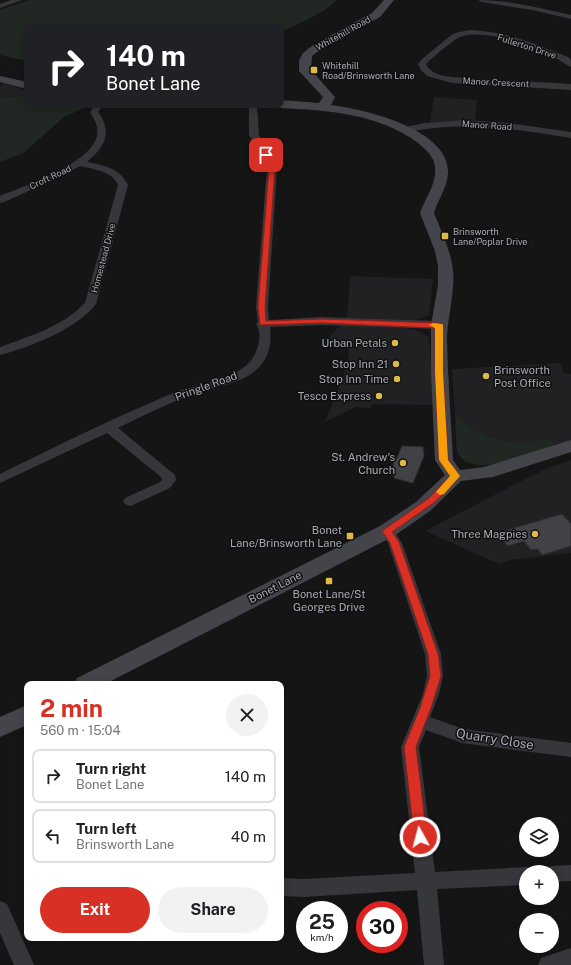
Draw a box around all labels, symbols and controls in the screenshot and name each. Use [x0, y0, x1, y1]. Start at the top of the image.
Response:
street label: Whitehill Road [314, 13, 372, 53]
street label: Fullerton Drive [496, 31, 558, 61]
text: 140 m [106, 39, 186, 72]
icon: right [40, 40, 92, 92]
place label: Whitehill Road/Brinsworth Lane [322, 60, 415, 81]
marker: Whitehill Road/Brinsworth Lane [309, 65, 319, 75]
text: Bonet Lane [106, 73, 201, 94]
street label: Manor Crescent [462, 75, 530, 89]
street label: Manor Road [462, 118, 512, 132]
pin [249, 138, 283, 172]
icon: arrive [255, 144, 277, 166]
street label: Croft Road [27, 163, 73, 191]
street label: Homestead Drive [88, 222, 118, 294]
place label: Brinsworth Lane/Poplar Drive [453, 226, 527, 247]
marker: Brinsworth Lane/Poplar Drive [440, 231, 450, 241]
place label: Urban Petals [321, 337, 387, 349]
marker: Urban Petals [390, 338, 400, 348]
place label: Stop Inn 21 [332, 358, 388, 370]
marker: Stop Inn 21 [391, 359, 401, 369]
place label: Brinsworth Post Office [494, 364, 551, 389]
street label: Pringle Road [173, 369, 239, 403]
marker: Brinsworth Post Office [481, 371, 491, 381]
place label: Stop Inn Time [319, 373, 389, 385]
marker: Stop Inn Time [392, 374, 402, 384]
place label: Tesco Express [298, 390, 371, 402]
marker: Tesco Express [374, 391, 384, 401]
place label: St. Andrew's Church [331, 451, 395, 476]
marker: St. Andrew's Church [398, 458, 408, 468]
place label: Bonet Lane/Brinsworth Lane [230, 524, 342, 549]
place label: Three Magpies [451, 528, 527, 540]
marker: Three Magpies [530, 529, 540, 539]
marker: Bonet Lane/Brinsworth Lane [345, 531, 355, 541]
street label: Bonet Lane [247, 569, 303, 605]
marker: Bonet Lane/St Georges Drive [324, 576, 334, 586]
place label: Bonet Lane/St Georges Drive [292, 588, 366, 613]
text: 2 min [40, 694, 103, 722]
button: close [226, 694, 268, 736]
text: 560 m · 15:04 [40, 723, 121, 738]
street label: Quarry Close [455, 725, 535, 753]
text: Turn right [76, 760, 146, 777]
icon: right [42, 765, 64, 787]
text: 140 m [225, 768, 266, 785]
text: Bonet Lane [76, 777, 144, 792]
position arrow [399, 816, 441, 858]
map controls [519, 817, 559, 953]
button: layers [519, 817, 559, 857]
text: Turn left [76, 820, 137, 837]
icon: left [42, 825, 64, 847]
text: 40 m [231, 828, 266, 845]
text: Brinsworth Lane [76, 837, 174, 852]
button: + [519, 865, 559, 905]
button: Exit [40, 887, 150, 933]
button: Share [158, 887, 268, 933]
speed limit sign: 30 [356, 901, 408, 953]
text: 25 [309, 910, 335, 934]
button: − [519, 913, 559, 953]
text: km/h [310, 931, 334, 943]

